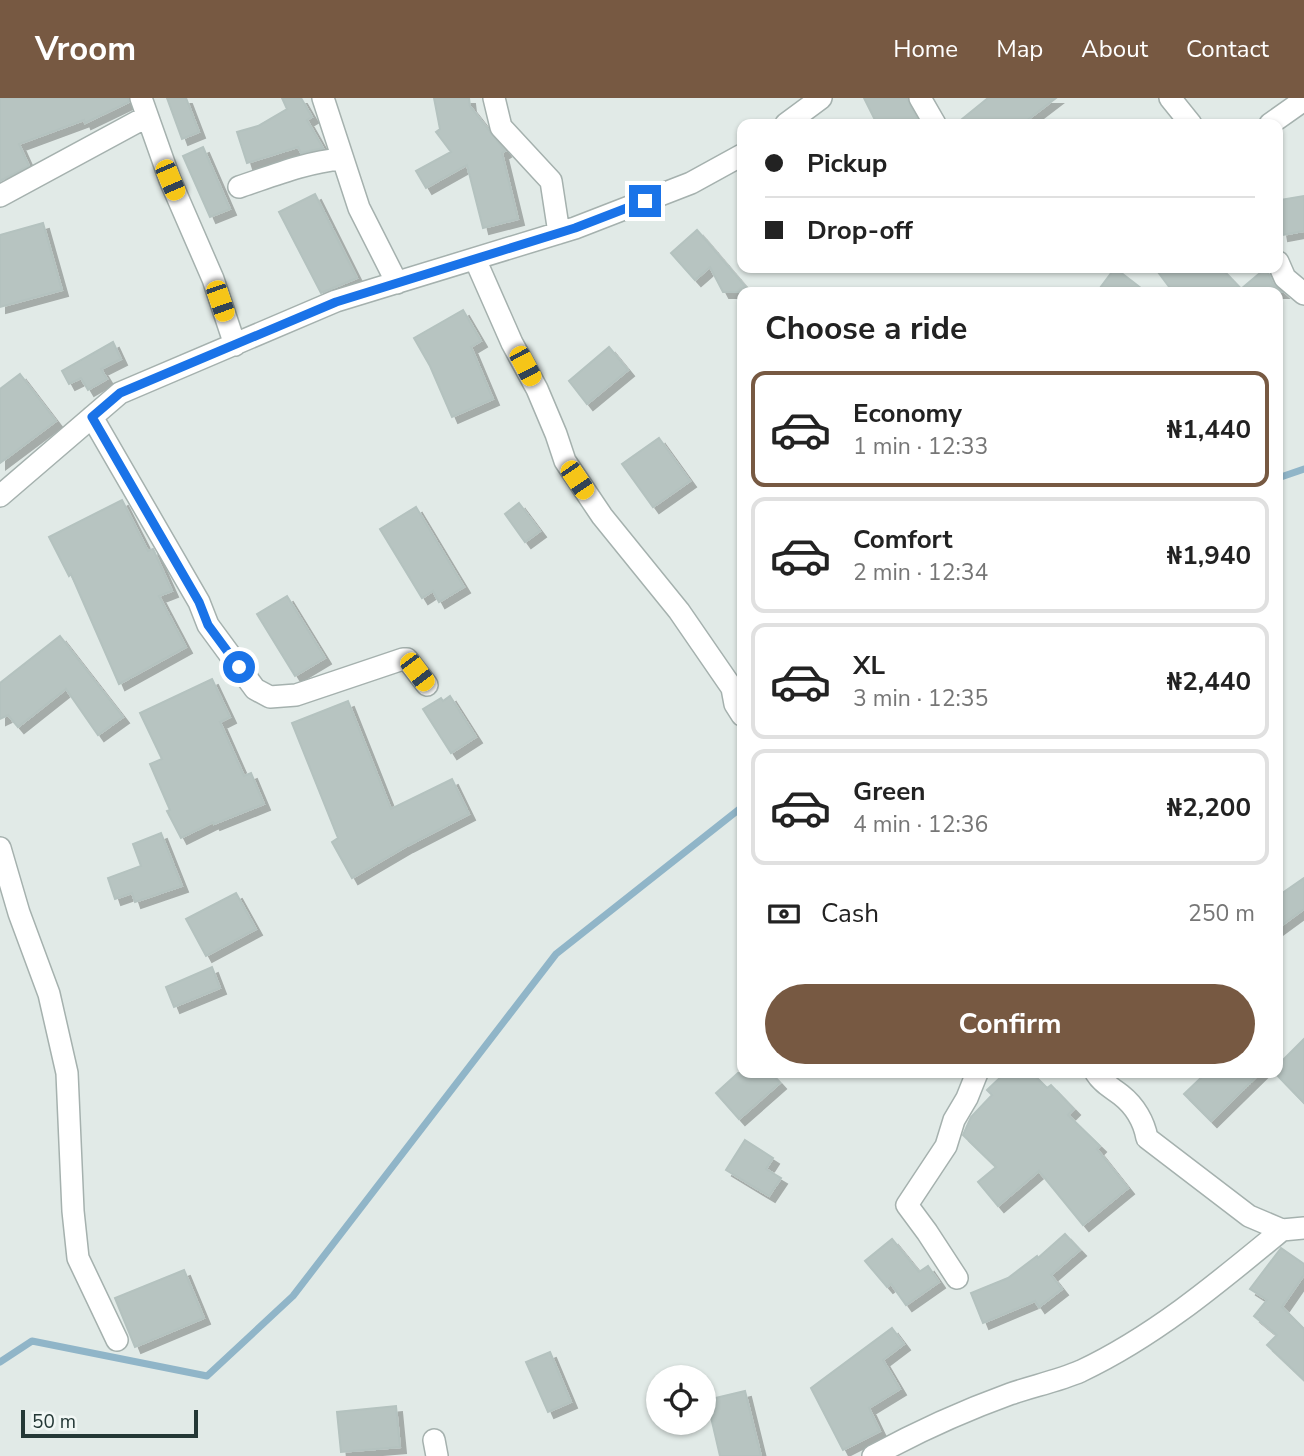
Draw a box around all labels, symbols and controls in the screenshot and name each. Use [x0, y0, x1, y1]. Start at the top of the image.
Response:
text: Vroom [35, 27, 136, 72]
text: Home [893, 33, 958, 65]
text: Map [996, 33, 1043, 65]
text: About [1081, 33, 1148, 65]
text: Contact [1186, 33, 1269, 65]
text: Pickup [807, 146, 887, 181]
car [153, 157, 188, 203]
route end [629, 185, 661, 217]
text: Drop-off [807, 213, 913, 248]
car [204, 278, 237, 324]
text: Choose a ride [765, 307, 967, 350]
car [506, 343, 545, 389]
text: Economy [853, 396, 962, 431]
icon: car [769, 398, 832, 461]
text: ₦1,440 [1167, 412, 1251, 447]
text: 1 min · 12:33 [853, 431, 988, 462]
car [557, 457, 598, 503]
text: Comfort [853, 522, 953, 557]
icon: car [769, 524, 832, 587]
text: ₦1,940 [1167, 538, 1251, 573]
text: 2 min · 12:34 [853, 557, 988, 588]
text: XL [853, 648, 885, 683]
car [396, 649, 439, 695]
icon: car [769, 650, 832, 713]
route start [223, 651, 255, 683]
text: ₦2,440 [1167, 664, 1251, 699]
text: 3 min · 12:35 [853, 683, 988, 714]
text: Green [853, 774, 926, 809]
icon: car [769, 776, 832, 839]
text: ₦2,200 [1167, 790, 1251, 825]
text: 4 min · 12:36 [853, 809, 988, 840]
icon: cash [765, 895, 803, 933]
text: Cash [821, 896, 879, 931]
text: 250 m [1188, 898, 1255, 929]
button: Confirm [765, 984, 1255, 1064]
map controls [646, 1365, 716, 1435]
button: locate [646, 1365, 716, 1435]
scale bar [21, 1407, 198, 1439]
text: 50 m [32, 1409, 76, 1435]

